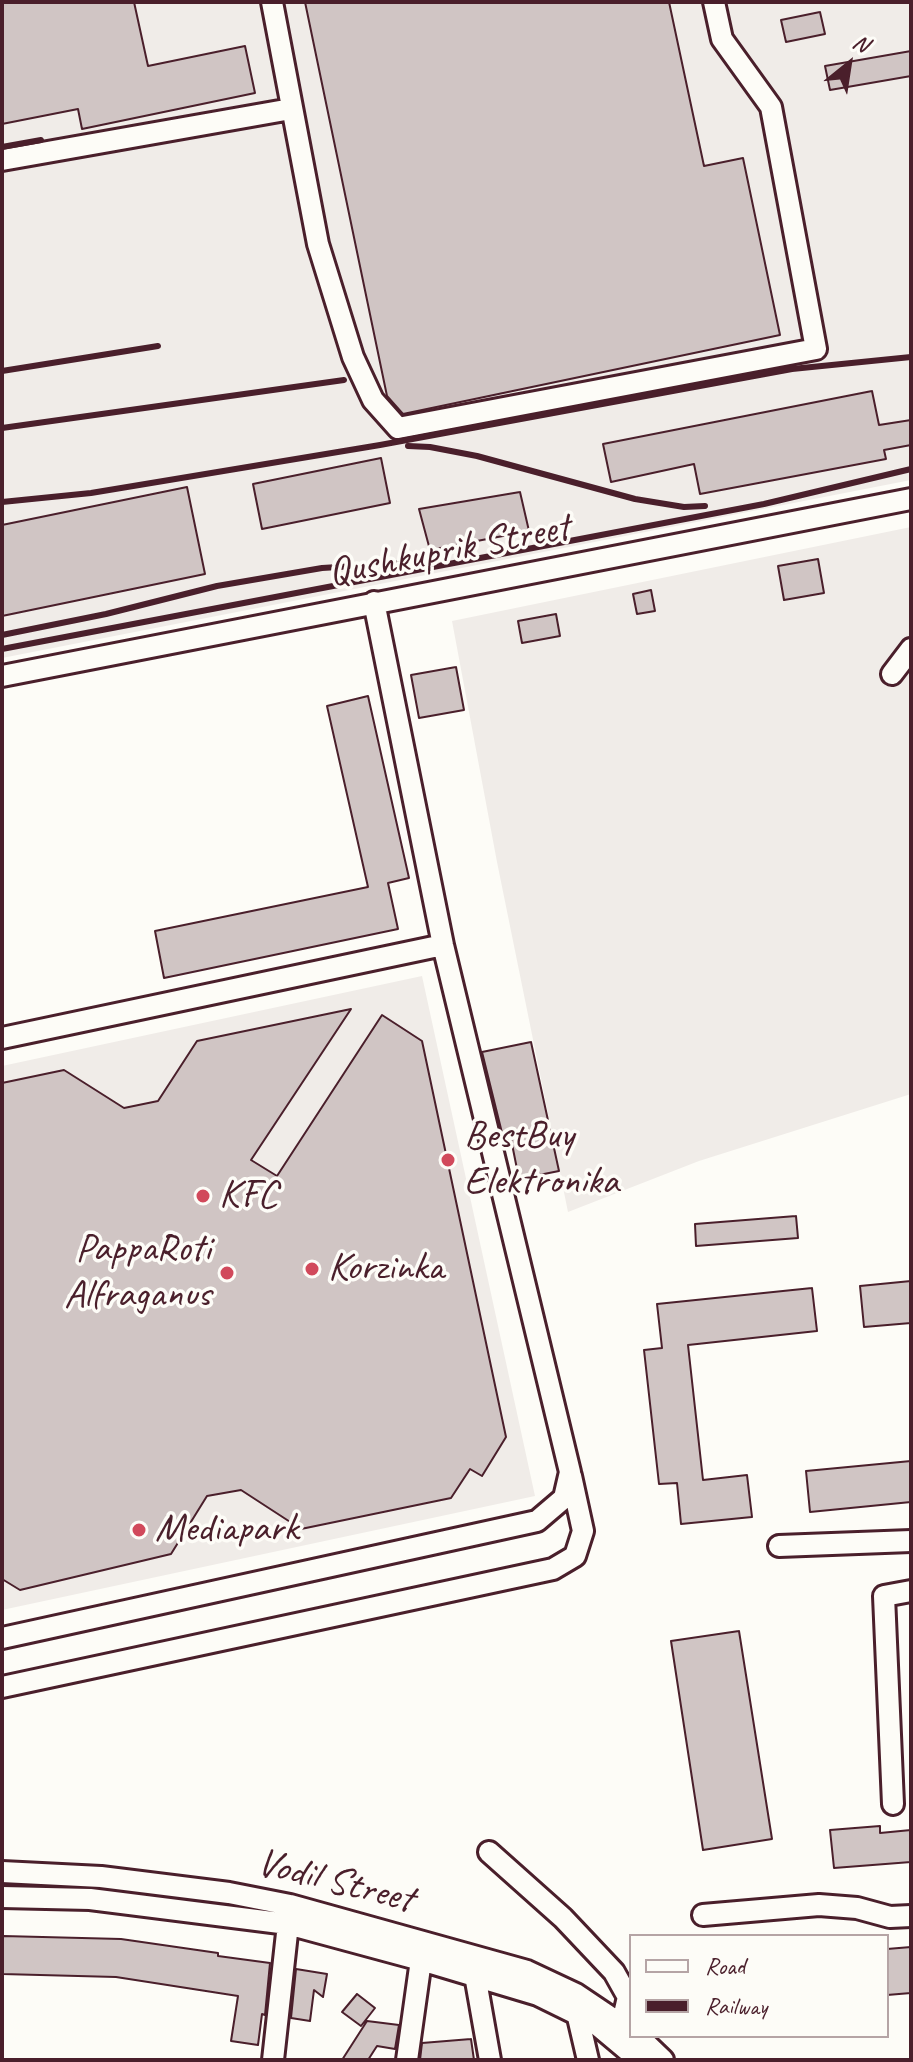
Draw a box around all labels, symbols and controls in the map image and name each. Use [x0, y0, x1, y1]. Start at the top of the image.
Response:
north arrow [809, 24, 889, 104]
text: N [848, 28, 874, 59]
street label: Qushkuprik Street [324, 504, 574, 598]
place label: BestBuy Elektronika [464, 1113, 619, 1207]
marker: BestBuy Elektronika [439, 1151, 457, 1169]
place label: KFC [219, 1172, 277, 1220]
marker: KFC [194, 1187, 212, 1205]
place label: PappaRoti Alfraganus [64, 1226, 211, 1320]
place label: Korzinka [328, 1245, 444, 1293]
marker: Korzinka [303, 1260, 321, 1278]
marker: PappaRoti Alfraganus [218, 1264, 236, 1282]
place label: Mediapark [155, 1506, 298, 1554]
marker: Mediapark [130, 1521, 148, 1539]
street label: Vodil Street [252, 1839, 418, 1925]
legend [629, 1934, 889, 2038]
text: Road [705, 1951, 745, 1981]
text: Railway [705, 1991, 767, 2021]

